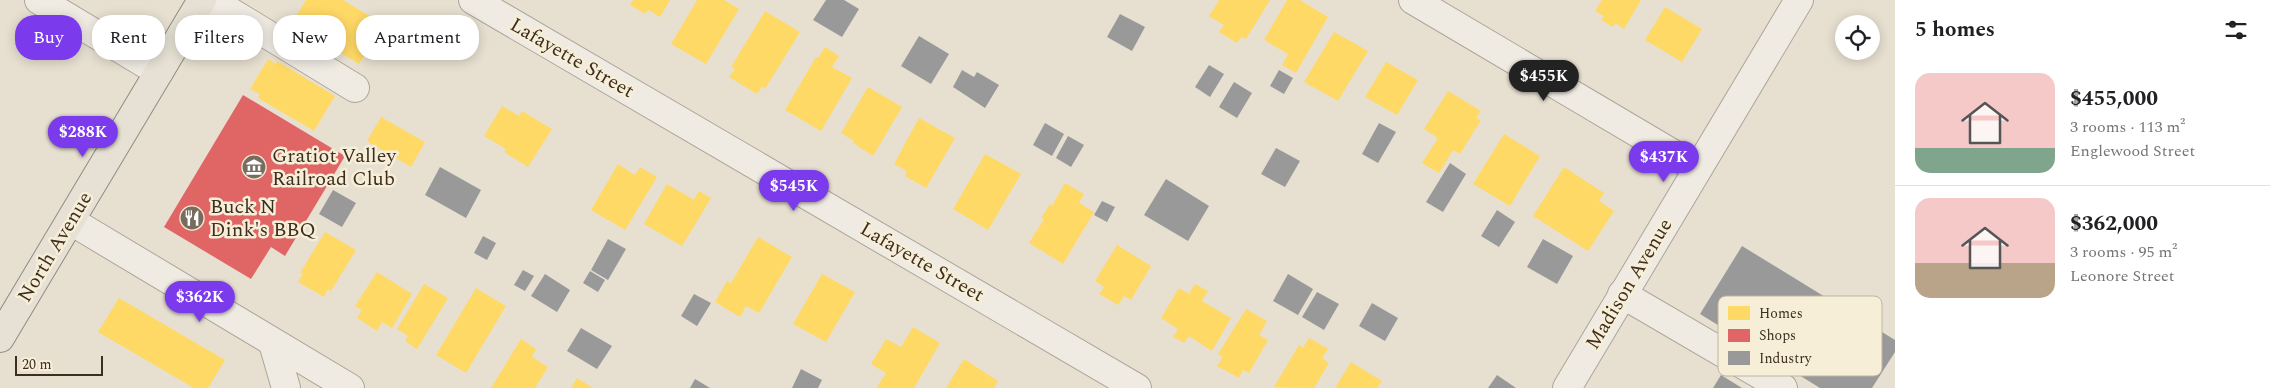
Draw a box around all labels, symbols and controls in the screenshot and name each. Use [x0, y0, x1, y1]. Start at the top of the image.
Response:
street label: Lafayette Street [504, 10, 640, 106]
text: 5 homes [1915, 14, 1995, 46]
chip: Buy [15, 15, 82, 60]
chip: Rent [92, 15, 165, 60]
chip: Filters [175, 15, 263, 60]
chip: New [273, 15, 346, 60]
chip: Apartment [356, 15, 479, 60]
map controls [1835, 15, 1880, 60]
button: locate [1835, 15, 1880, 60]
icon: filters [2222, 16, 2250, 44]
pin: $455K [1509, 59, 1579, 102]
text: $455K [1520, 64, 1568, 88]
text: $455,000 [2070, 83, 2158, 115]
icon: home [1955, 93, 2015, 153]
text: 3 rooms · 113 m² [2070, 115, 2185, 139]
pin: $288K [48, 116, 118, 158]
text: $288K [59, 120, 107, 144]
text: Englewood Street [2070, 139, 2195, 163]
pin: $437K [1629, 140, 1699, 183]
place label: Gratiot Valley Railroad Club [272, 141, 397, 194]
text: $437K [1640, 145, 1688, 169]
museum icon: Gratiot Valley Railroad Club [241, 154, 267, 180]
pin: $545K [759, 170, 829, 212]
text: $545K [770, 174, 818, 198]
street label: North Avenue [10, 186, 100, 308]
place label: Buck N Dink's BBQ [210, 192, 317, 245]
restaurant icon: Buck N Dink's BBQ [179, 205, 205, 231]
text: $362,000 [2070, 208, 2158, 240]
street label: Madison Avenue [1578, 213, 1680, 355]
street label: Lafayette Street [854, 214, 990, 310]
icon: home [1955, 218, 2015, 278]
text: 3 rooms · 95 m² [2070, 240, 2177, 264]
text: Leonore Street [2070, 264, 2175, 288]
pin: $362K [165, 280, 235, 323]
text: $362K [176, 285, 224, 309]
legend [1718, 296, 1882, 376]
text: Homes [1759, 303, 1803, 324]
text: Shops [1759, 325, 1796, 346]
text: Industry [1759, 348, 1813, 369]
scale bar [15, 353, 102, 376]
text: 20 m [22, 354, 52, 375]

